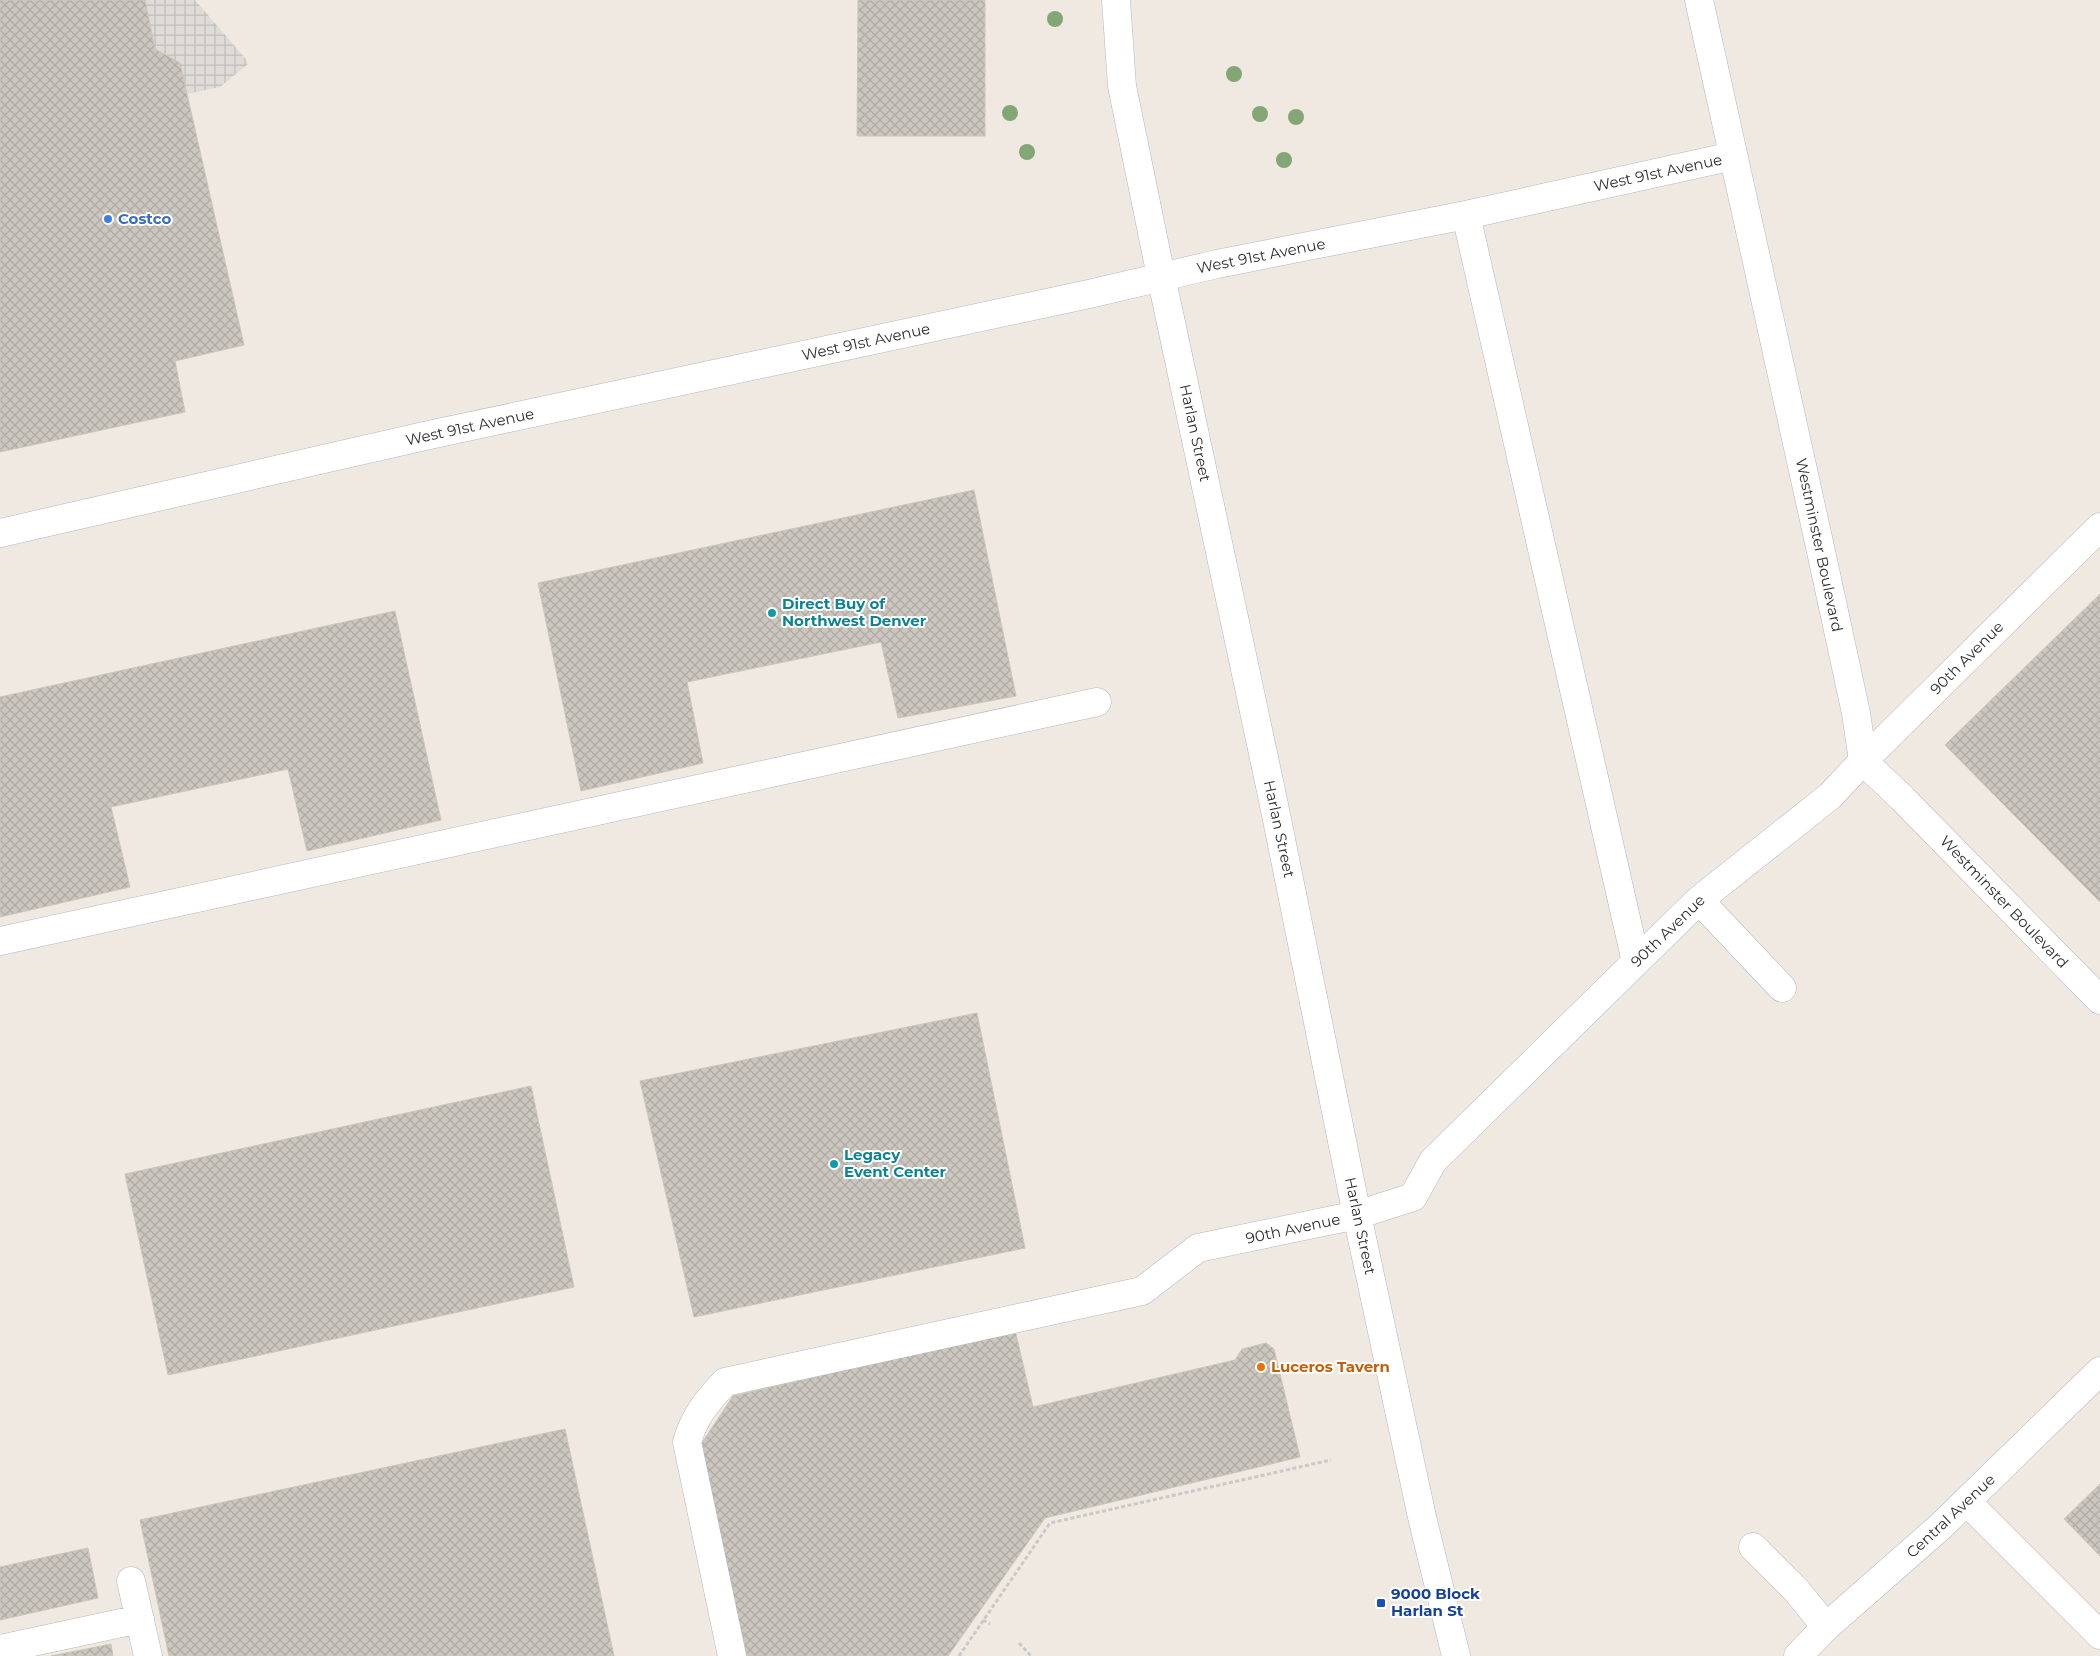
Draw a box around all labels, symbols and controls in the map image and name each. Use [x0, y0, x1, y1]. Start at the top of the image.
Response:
street label: West 91st Avenue [1592, 150, 1724, 195]
place label: Costco [118, 209, 171, 228]
marker: Costco [102, 213, 114, 225]
street label: West 91st Avenue [1195, 234, 1327, 277]
street label: West 91st Avenue [800, 319, 932, 364]
street label: Harlan Street [1176, 382, 1215, 483]
street label: West 91st Avenue [404, 404, 536, 449]
street label: Westminster Boulevard [1792, 456, 1847, 633]
place label: Direct Buy of Northwest Denver [782, 594, 927, 630]
marker: Direct Buy of Northwest Denver [766, 607, 778, 619]
street label: 90th Avenue [1926, 617, 2007, 698]
street label: Harlan Street [1260, 778, 1299, 879]
street label: Westminster Boulevard [1936, 831, 2073, 972]
street label: 90th Avenue [1627, 890, 1709, 971]
place label: Legacy Event Center [844, 1145, 946, 1181]
marker: Legacy Event Center [828, 1158, 840, 1170]
street label: Harlan Street [1341, 1175, 1380, 1276]
street label: 90th Avenue [1244, 1209, 1342, 1248]
place label: Luceros Tavern [1271, 1357, 1390, 1376]
marker: Luceros Tavern [1255, 1361, 1267, 1373]
street label: Central Avenue [1902, 1470, 1999, 1562]
place label: 9000 Block Harlan St [1391, 1584, 1480, 1620]
marker: 9000 Block Harlan St [1375, 1597, 1387, 1609]

